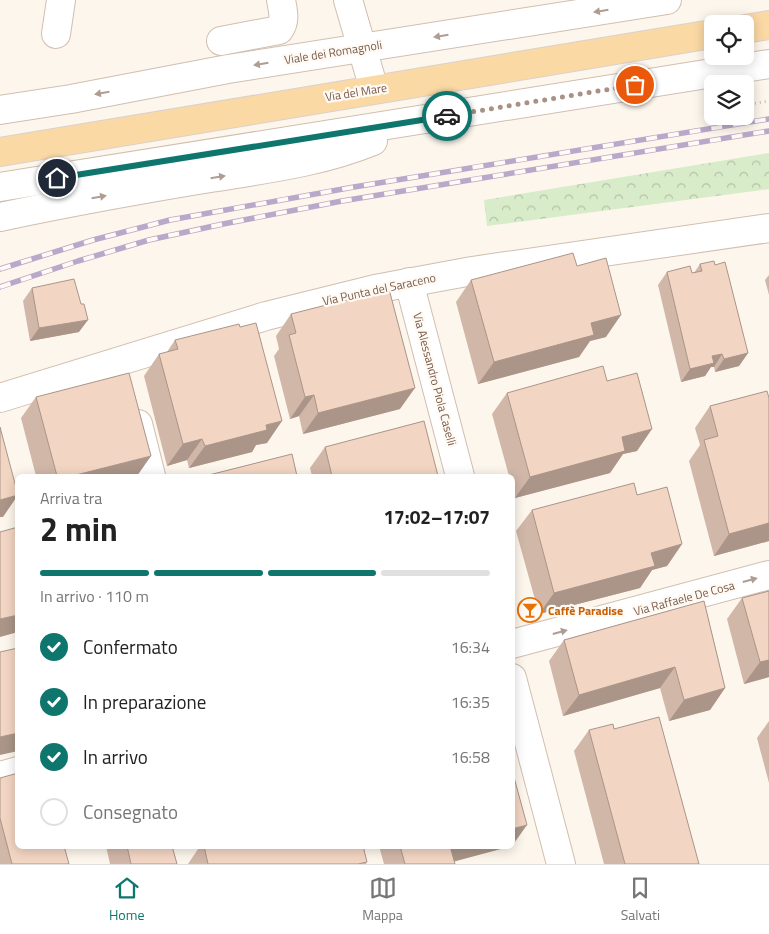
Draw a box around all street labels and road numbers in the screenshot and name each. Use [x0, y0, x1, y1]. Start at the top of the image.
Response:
street label: Viale dei Romagnoli [283, 35, 383, 69]
street label: Via del Mare [324, 78, 388, 106]
street label: Via Punta del Saraceno [321, 268, 437, 310]
street label: Via Alessandro Piola Caselli [408, 310, 462, 448]
street label: Via Raffaele De Cosa [631, 575, 737, 621]

